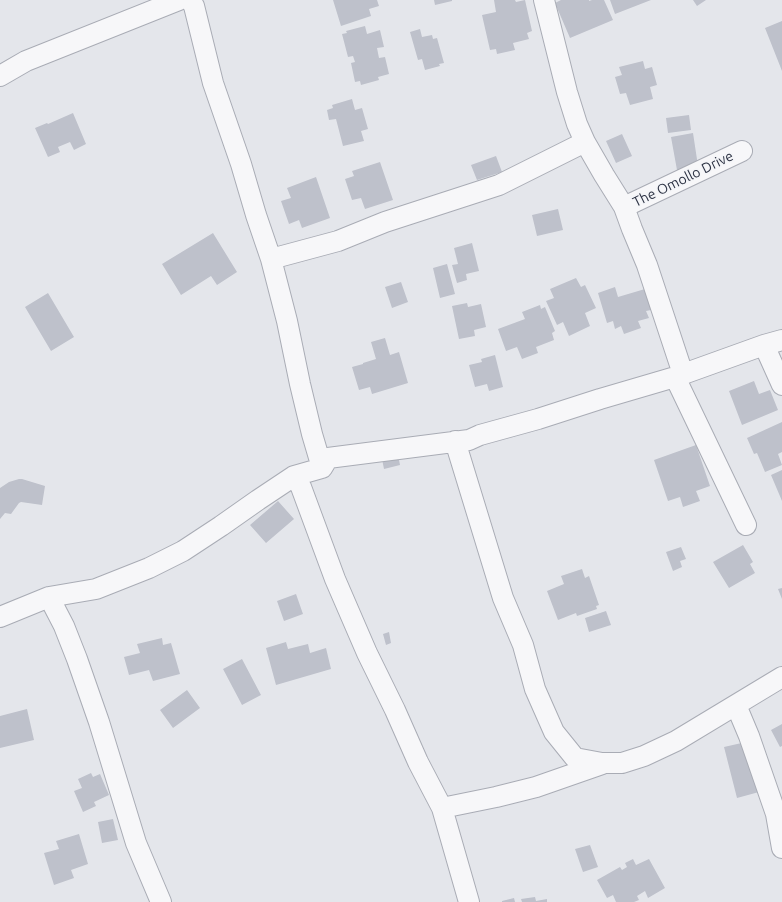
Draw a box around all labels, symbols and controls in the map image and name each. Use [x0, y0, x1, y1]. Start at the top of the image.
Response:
street label: The Omollo Drive [630, 147, 736, 211]

